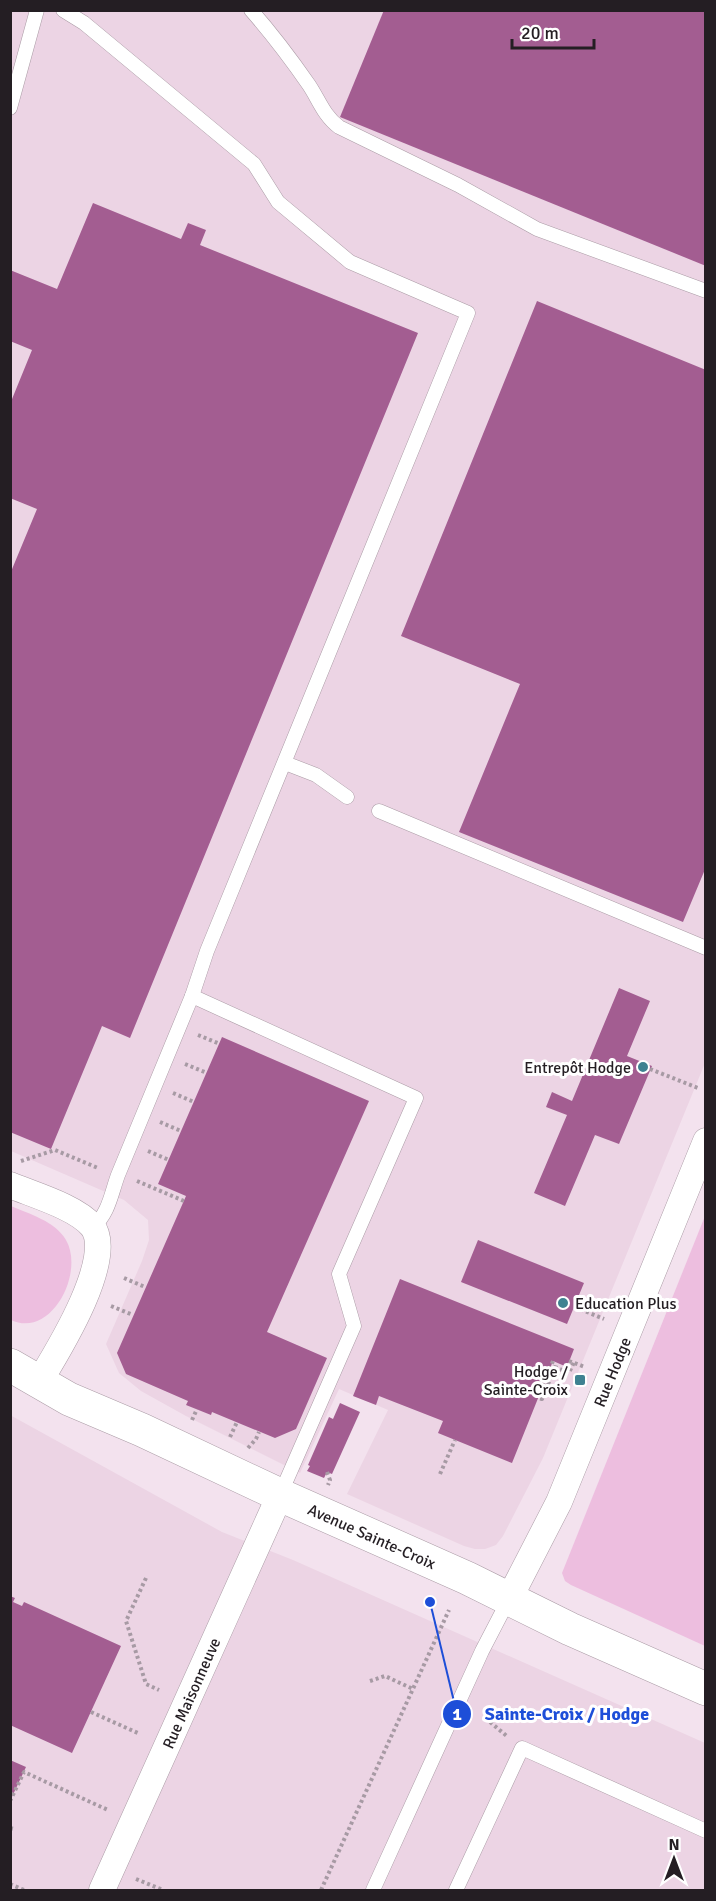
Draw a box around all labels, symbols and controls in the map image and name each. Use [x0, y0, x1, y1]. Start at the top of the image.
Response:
scale bar [512, 12, 594, 50]
text: 20 m [521, 22, 559, 44]
place label: Entrepôt Hodge [524, 1058, 631, 1078]
marker: Entrepôt Hodge [636, 1060, 650, 1074]
place label: Education Plus [575, 1294, 677, 1314]
marker: Education Plus [556, 1296, 570, 1310]
street label: Rue Hodge [590, 1335, 636, 1410]
place label: Hodge / Sainte-Croix [484, 1362, 569, 1400]
marker: Hodge / Sainte-Croix [573, 1373, 587, 1387]
street label: Avenue Sainte-Croix [305, 1500, 439, 1574]
street label: Rue Maisonneuve [158, 1635, 225, 1752]
callout: Sainte-Croix / Hodge [442, 1696, 661, 1732]
text: 1 [452, 1703, 462, 1725]
text: Sainte-Croix / Hodge [485, 1703, 649, 1725]
north arrow [644, 1829, 704, 1889]
text: N [668, 1835, 680, 1855]

